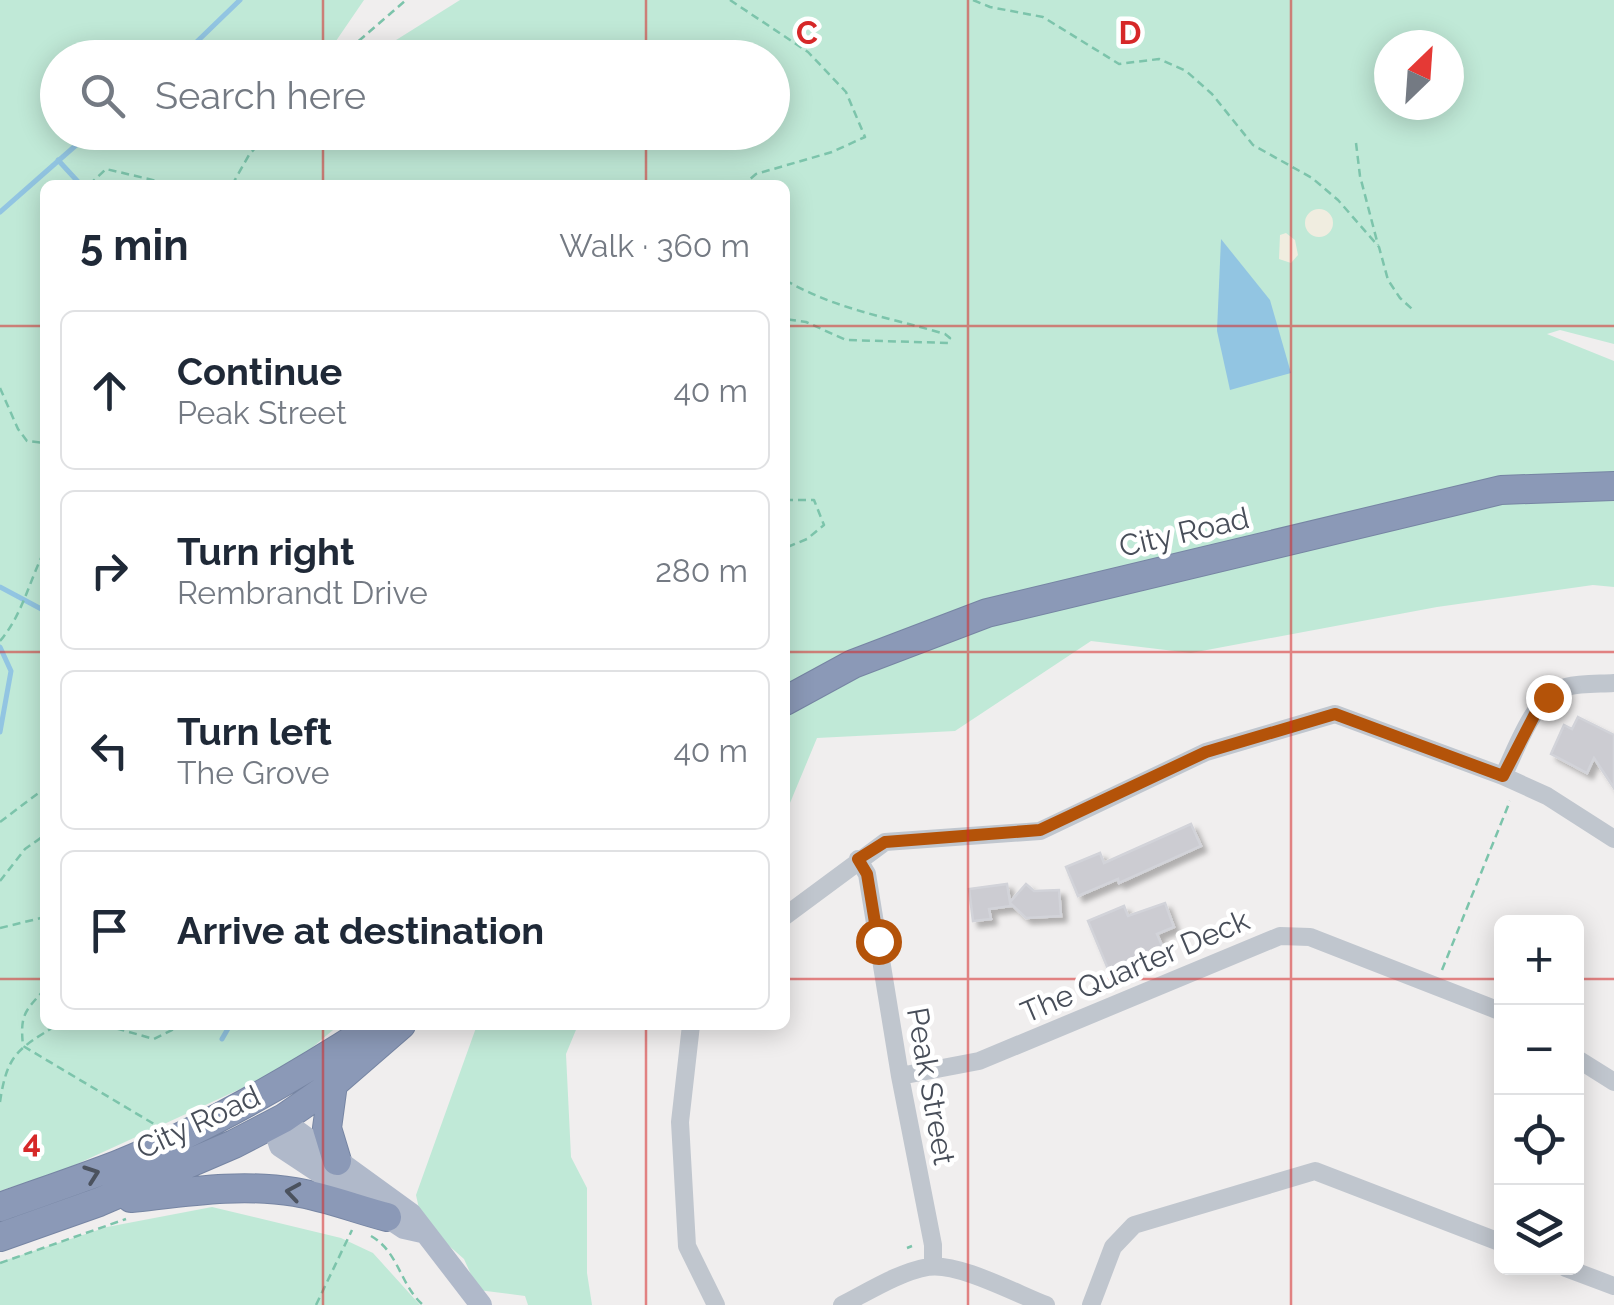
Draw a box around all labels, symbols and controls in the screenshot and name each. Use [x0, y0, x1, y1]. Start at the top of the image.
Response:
text: C [796, 14, 818, 51]
text: D [1119, 14, 1141, 51]
north arrow [1374, 30, 1464, 120]
search box [40, 40, 790, 150]
icon: search [75, 68, 130, 123]
text: Search here [155, 73, 366, 118]
text: 5 min [80, 221, 189, 270]
text: Walk · 360 m [559, 227, 750, 264]
text: Continue [177, 349, 342, 394]
icon: ahead [82, 363, 137, 418]
text: 40 m [673, 372, 748, 409]
text: Peak Street [177, 394, 347, 431]
street label: City Road [1116, 500, 1252, 564]
text: Turn right [177, 529, 354, 574]
icon: right [82, 543, 137, 598]
text: 280 m [655, 552, 748, 589]
text: Rembrandt Drive [177, 574, 428, 611]
route end [1526, 675, 1572, 721]
text: Turn left [177, 709, 332, 754]
icon: left [82, 723, 137, 778]
text: 40 m [673, 732, 748, 769]
text: The Grove [177, 754, 329, 791]
street label: The Quarter Deck [1016, 902, 1254, 1030]
icon: arrive [82, 903, 137, 958]
text: Arrive at destination [177, 908, 544, 953]
map controls [1494, 915, 1584, 1275]
button: + [1494, 915, 1584, 1005]
route start [856, 919, 902, 965]
street label: Peak Street [900, 1005, 962, 1167]
button: − [1494, 1005, 1584, 1095]
street label: City Road [131, 1078, 265, 1166]
button: locate [1494, 1095, 1584, 1185]
text: 4 [23, 1123, 41, 1160]
one-way arrow [82, 1165, 99, 1186]
one-way arrow [284, 1183, 301, 1204]
button: layers [1494, 1185, 1584, 1275]

